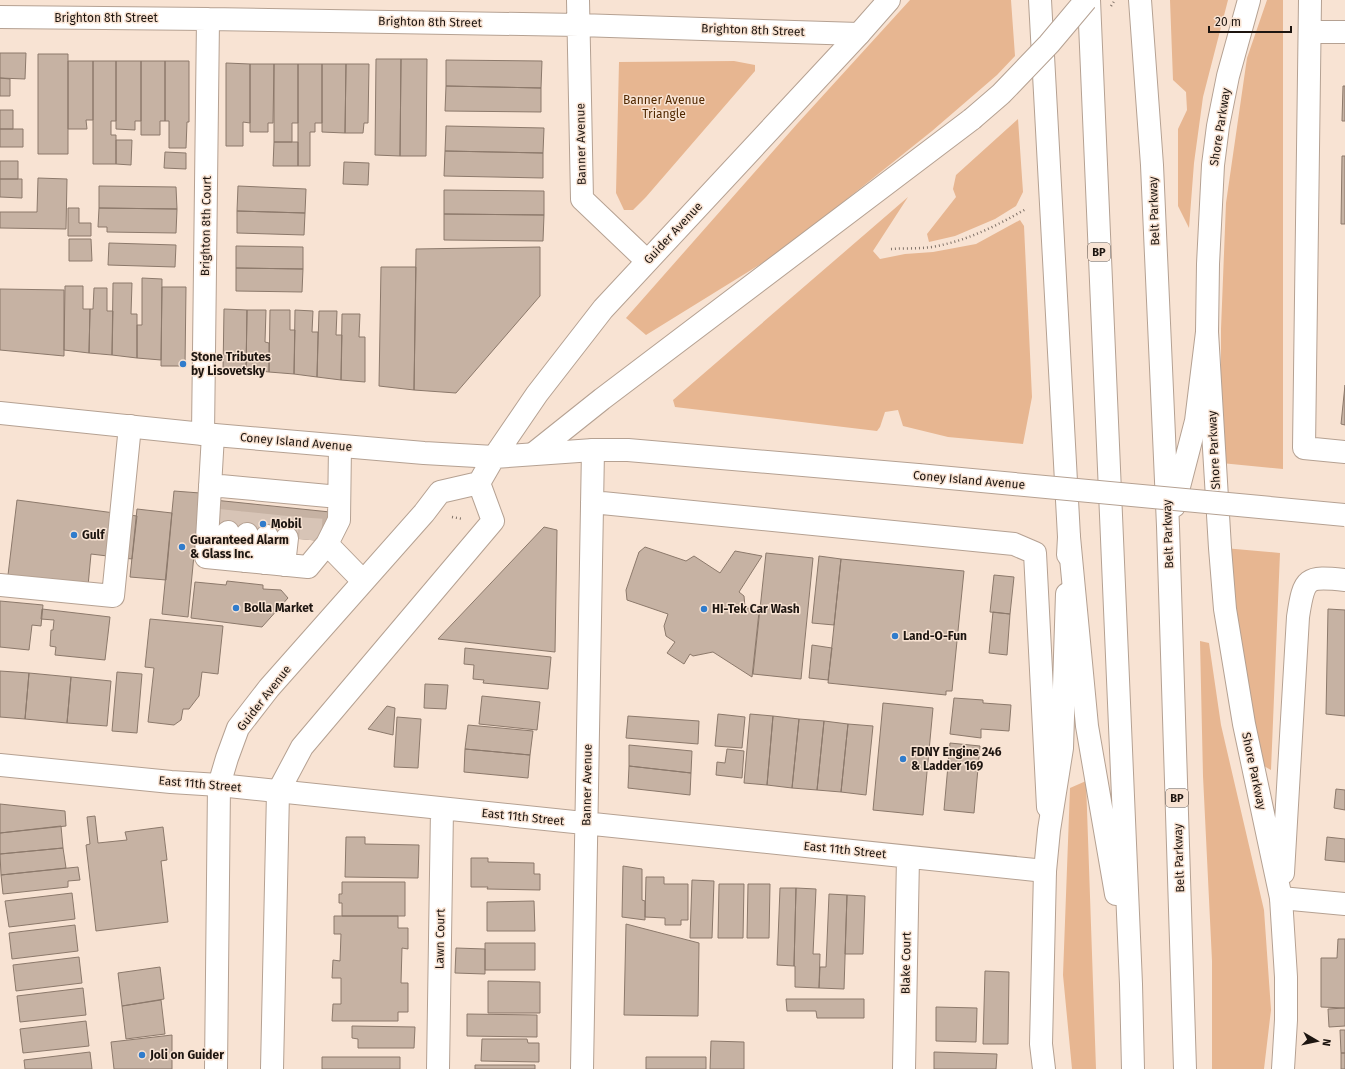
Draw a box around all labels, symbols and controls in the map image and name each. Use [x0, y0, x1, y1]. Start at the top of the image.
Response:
scale bar [1209, 8, 1291, 34]
street label: Brighton 8th Street [54, 11, 159, 25]
street label: Brighton 8th Street [378, 14, 483, 30]
text: 20 m [1215, 15, 1241, 29]
street label: Brighton 8th Street [701, 21, 806, 39]
street label: Shore Parkway [1207, 87, 1233, 167]
park label: Banner Avenue Triangle [623, 93, 705, 121]
street label: Banner Avenue [573, 103, 589, 185]
street label: Brighton 8th Court [198, 175, 214, 276]
street label: Belt Parkway [1146, 176, 1162, 246]
street label: Guider Avenue [641, 199, 705, 267]
road number: BP [1088, 243, 1110, 261]
place label: Stone Tributes by Lisovetsky [191, 350, 271, 378]
marker: Stone Tributes by Lisovetsky [178, 359, 188, 369]
street label: Shore Parkway [1205, 410, 1223, 490]
street label: Coney Island Avenue [239, 430, 353, 454]
street label: Coney Island Avenue [912, 468, 1026, 492]
street label: Belt Parkway [1160, 499, 1176, 569]
place label: Mobil [271, 517, 302, 531]
marker: Mobil [258, 519, 268, 529]
place label: Gulf [82, 528, 106, 542]
marker: Gulf [69, 530, 79, 540]
place label: Guaranteed Alarm & Glass Inc. [190, 533, 289, 561]
marker: Guaranteed Alarm & Glass Inc. [177, 542, 187, 552]
place label: Bolla Market [244, 601, 314, 615]
place label: HI-Tek Car Wash [712, 602, 800, 616]
marker: Bolla Market [231, 603, 241, 613]
marker: HI-Tek Car Wash [699, 604, 709, 614]
place label: Land-O-Fun [903, 629, 967, 643]
marker: Land-O-Fun [890, 631, 900, 641]
street label: Guider Avenue [234, 662, 294, 734]
street label: Shore Parkway [1239, 731, 1269, 811]
street label: Banner Avenue [579, 744, 595, 826]
place label: FDNY Engine 246 & Ladder 169 [911, 745, 1002, 773]
marker: FDNY Engine 246 & Ladder 169 [898, 754, 908, 764]
street label: East 11th Street [158, 773, 243, 795]
road number: BP [1166, 789, 1188, 807]
street label: East 11th Street [481, 806, 566, 828]
street label: Belt Parkway [1171, 823, 1187, 893]
street label: East 11th Street [803, 839, 888, 861]
street label: Lawn Court [432, 908, 448, 969]
street label: Blake Court [898, 931, 914, 994]
north arrow [1297, 1021, 1337, 1061]
text: N [1319, 1038, 1333, 1047]
place label: Joli on Guider [149, 1048, 224, 1062]
marker: Joli on Guider [137, 1050, 147, 1060]

